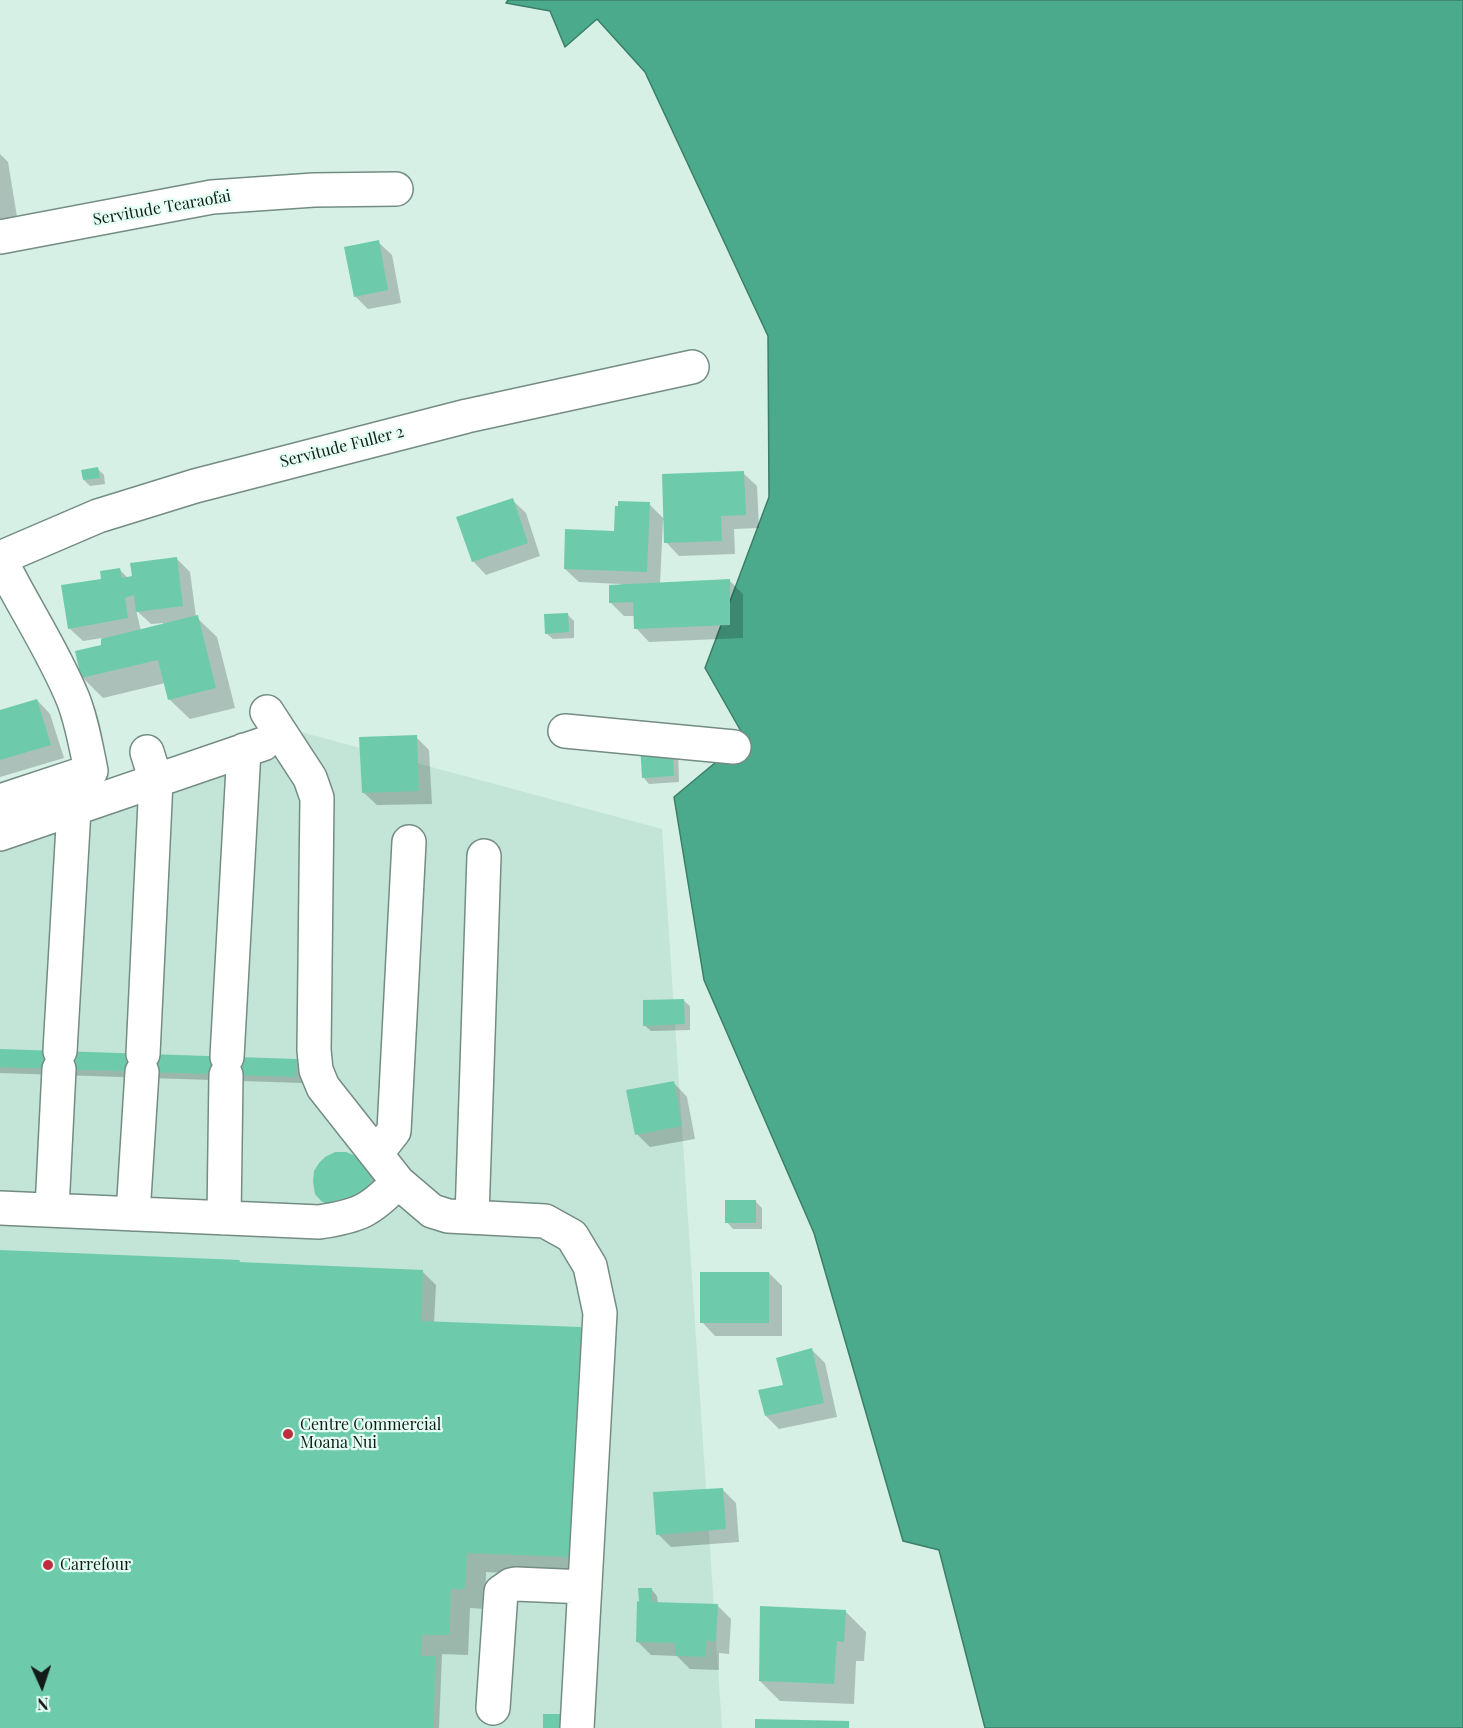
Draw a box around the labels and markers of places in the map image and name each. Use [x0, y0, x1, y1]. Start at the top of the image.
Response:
place label: Centre Commercial Moana Nui [300, 1415, 441, 1453]
marker: Centre Commercial Moana Nui [281, 1427, 295, 1441]
place label: Carrefour [60, 1555, 131, 1575]
marker: Carrefour [41, 1558, 55, 1572]

